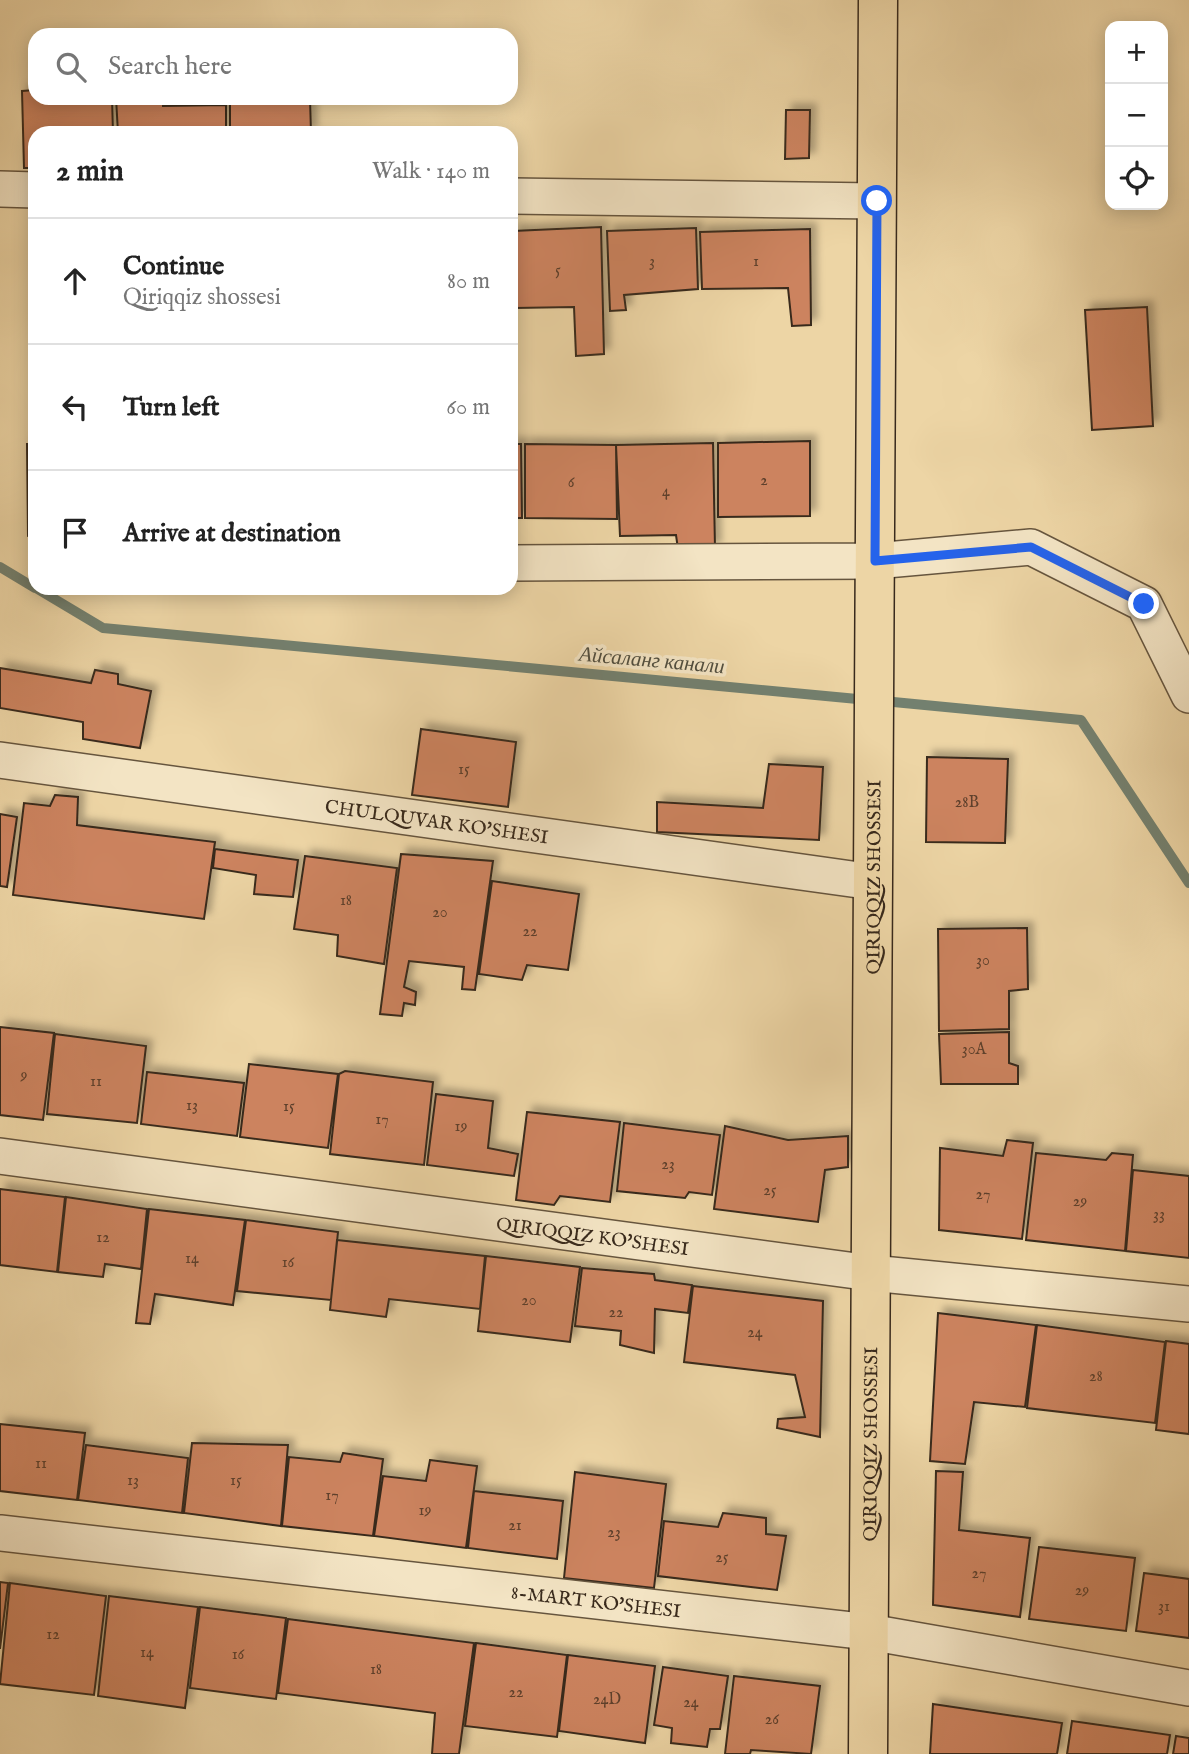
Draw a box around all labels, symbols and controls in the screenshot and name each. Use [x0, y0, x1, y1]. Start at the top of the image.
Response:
map controls [1105, 21, 1168, 210]
button: + [1105, 21, 1168, 84]
search box [28, 28, 518, 105]
icon: search [52, 48, 90, 86]
text: Search here [108, 50, 232, 83]
button: − [1105, 84, 1168, 147]
button: locate [1105, 147, 1168, 210]
text: 2 min [56, 153, 124, 191]
text: Walk · 140 m [372, 157, 490, 186]
route start [861, 185, 892, 216]
text: Continue [123, 250, 224, 283]
house number: 3 [649, 252, 655, 272]
house number: 1 [753, 252, 759, 272]
house number: 5 [555, 261, 561, 281]
icon: ahead [56, 262, 94, 300]
text: 80 m [447, 267, 490, 296]
text: Qiriqqiz shossesi [123, 283, 281, 312]
icon: left [56, 388, 94, 426]
text: Turn left [123, 391, 220, 424]
text: 60 m [446, 393, 490, 422]
house number: 2 [760, 471, 768, 491]
house number: 6 [568, 473, 575, 493]
house number: 4 [662, 482, 670, 502]
icon: arrive [56, 514, 94, 552]
text: Arrive at destination [123, 517, 341, 550]
route end [1128, 588, 1159, 619]
water label: Айсаланг канали [576, 642, 726, 681]
house number: 15 [458, 760, 470, 780]
street label: QIRIQQIZ SHOSSESI [862, 780, 888, 974]
house number: 28B [955, 793, 979, 813]
street label: CHULQUVAR KO'SHESI [323, 796, 550, 850]
house number: 18 [340, 891, 352, 911]
house number: 20 [432, 903, 448, 923]
house number: 22 [522, 922, 538, 942]
house number: 30 [976, 951, 990, 971]
house number: 30A [962, 1040, 988, 1060]
house number: 9 [20, 1066, 28, 1086]
house number: 11 [90, 1072, 102, 1092]
house number: 13 [186, 1096, 198, 1116]
house number: 15 [283, 1097, 295, 1117]
house number: 17 [375, 1110, 389, 1130]
house number: 19 [455, 1117, 467, 1137]
house number: 23 [661, 1155, 675, 1175]
house number: 25 [763, 1181, 777, 1201]
house number: 27 [976, 1185, 990, 1205]
house number: 29 [1073, 1192, 1087, 1212]
house number: 33 [1153, 1205, 1165, 1225]
street label: QIRIQQIZ KO'SHESI [495, 1213, 690, 1262]
house number: 12 [96, 1228, 110, 1248]
house number: 14 [185, 1249, 199, 1269]
house number: 16 [282, 1253, 295, 1273]
house number: 20 [521, 1291, 537, 1311]
house number: 22 [608, 1303, 624, 1323]
house number: 24 [747, 1323, 763, 1343]
street label: QIRIQQIZ SHOSSESI [859, 1347, 884, 1541]
house number: 28 [1089, 1367, 1103, 1387]
house number: 11 [35, 1454, 47, 1474]
house number: 13 [127, 1471, 139, 1491]
house number: 15 [230, 1471, 242, 1491]
house number: 17 [325, 1486, 339, 1506]
house number: 19 [419, 1501, 431, 1521]
house number: 21 [508, 1516, 522, 1536]
house number: 23 [607, 1523, 621, 1543]
house number: 25 [715, 1548, 729, 1568]
house number: 27 [972, 1564, 986, 1584]
street label: 8-MART KO'SHESI [510, 1581, 682, 1624]
house number: 29 [1075, 1581, 1089, 1601]
house number: 31 [1158, 1597, 1170, 1617]
house number: 12 [46, 1625, 60, 1645]
house number: 14 [140, 1643, 154, 1663]
house number: 16 [232, 1645, 245, 1665]
house number: 18 [370, 1660, 382, 1680]
house number: 22 [508, 1683, 524, 1703]
house number: 24D [593, 1690, 621, 1710]
house number: 24 [683, 1693, 699, 1713]
house number: 26 [765, 1710, 779, 1730]

